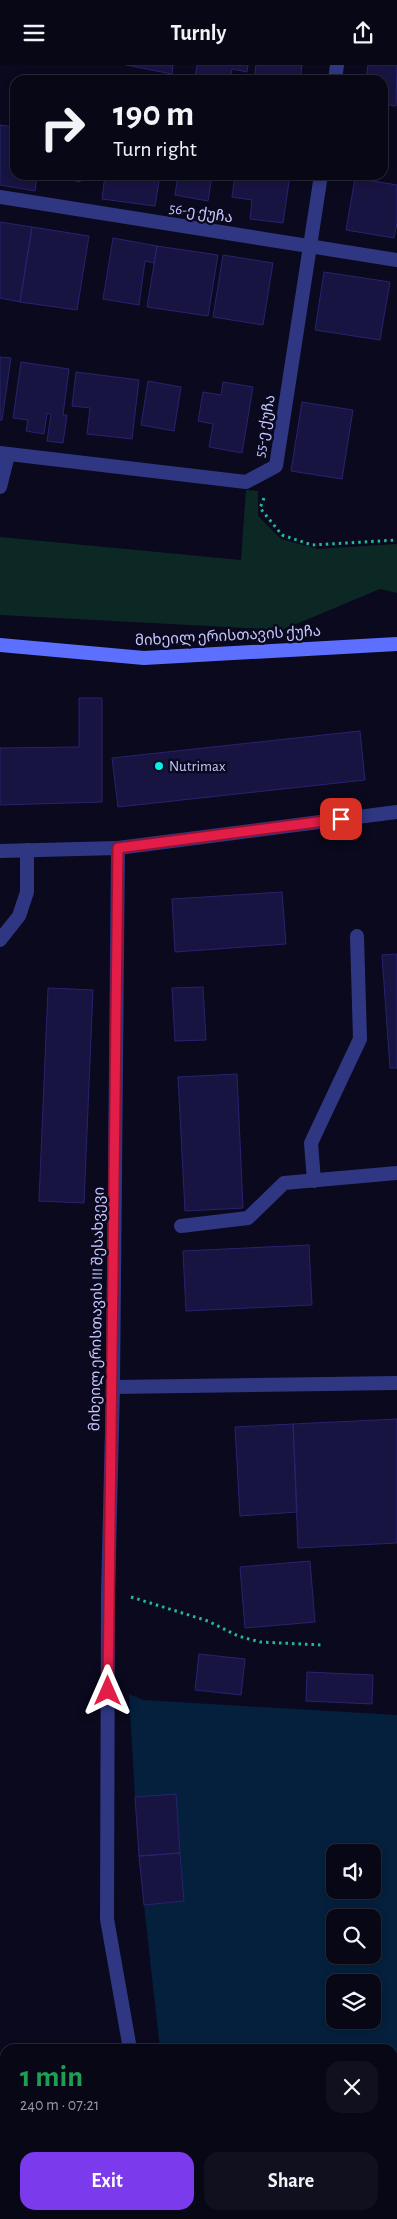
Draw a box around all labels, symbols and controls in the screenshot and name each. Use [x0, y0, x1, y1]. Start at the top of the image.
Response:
icon: menu [20, 19, 48, 47]
icon: share [349, 19, 377, 47]
text: Turnly [171, 22, 226, 44]
icon: right [30, 95, 95, 160]
text: 190 m [113, 97, 194, 132]
text: Turn right [113, 138, 197, 160]
street label: 56-ე ქუჩა [168, 201, 234, 226]
street label: 55-ე ქუჩა [252, 393, 279, 459]
street label: მიხეილ ერისთავის ქუჩა [135, 624, 321, 649]
place label: Nutrimax [169, 759, 226, 774]
marker: Nutrimax [153, 760, 165, 772]
pin [320, 798, 362, 840]
icon: arrive [327, 805, 355, 833]
street label: მიხეილ ერისთავის III შესახვევი [87, 1187, 108, 1431]
position arrow [81, 1664, 133, 1716]
map controls [326, 1844, 381, 2029]
button: sound [326, 1844, 381, 1899]
button: search [326, 1909, 381, 1964]
button: layers [326, 1974, 381, 2029]
button: close [326, 2061, 378, 2113]
text: 1 min [20, 2062, 83, 2092]
text: 240 m · 07:21 [20, 2097, 99, 2113]
button: Exit [20, 2152, 194, 2210]
button: Share [204, 2152, 378, 2210]

